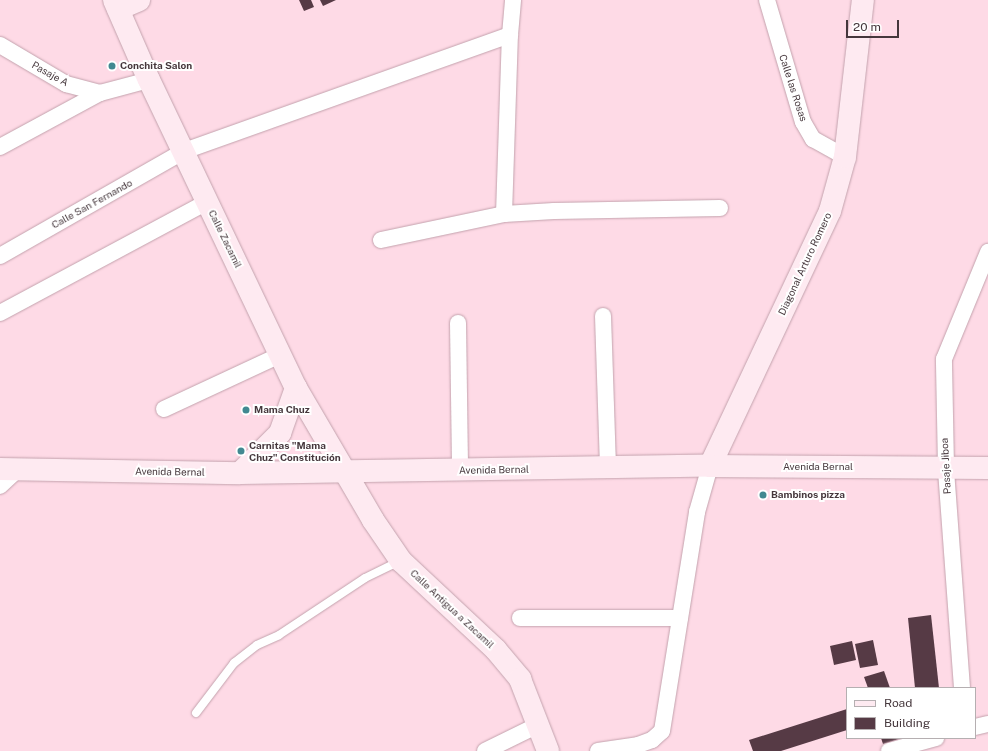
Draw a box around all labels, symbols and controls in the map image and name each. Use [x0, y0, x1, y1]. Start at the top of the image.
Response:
scale bar [848, 12, 901, 38]
text: 20 m [853, 20, 881, 34]
street label: Calle las Rosas [776, 53, 810, 123]
street label: Pasaje A [30, 59, 70, 89]
place label: Conchita Salon [120, 60, 192, 72]
marker: Conchita Salon [107, 61, 117, 71]
street label: Calle San Fernando [50, 177, 134, 231]
street label: Calle Zacamil [206, 208, 244, 270]
street label: Diagonal Arturo Romero [776, 211, 834, 317]
place label: Mama Chuz [254, 404, 310, 416]
marker: Mama Chuz [241, 405, 251, 415]
street label: Pasaje Jiboa [939, 437, 953, 495]
place label: Carnitas "Mama Chuz" Constitución [249, 439, 341, 462]
marker: Carnitas "Mama Chuz" Constitución [236, 446, 246, 456]
street label: Avenida Bernal [783, 461, 853, 473]
street label: Avenida Bernal [459, 463, 529, 477]
street label: Avenida Bernal [135, 465, 205, 479]
place label: Bambinos pizza [771, 489, 845, 501]
marker: Bambinos pizza [758, 490, 768, 500]
street label: Calle Antigua a Zacamil [408, 567, 496, 651]
legend [846, 687, 976, 739]
text: Road [884, 696, 912, 710]
text: Building [884, 716, 930, 730]

